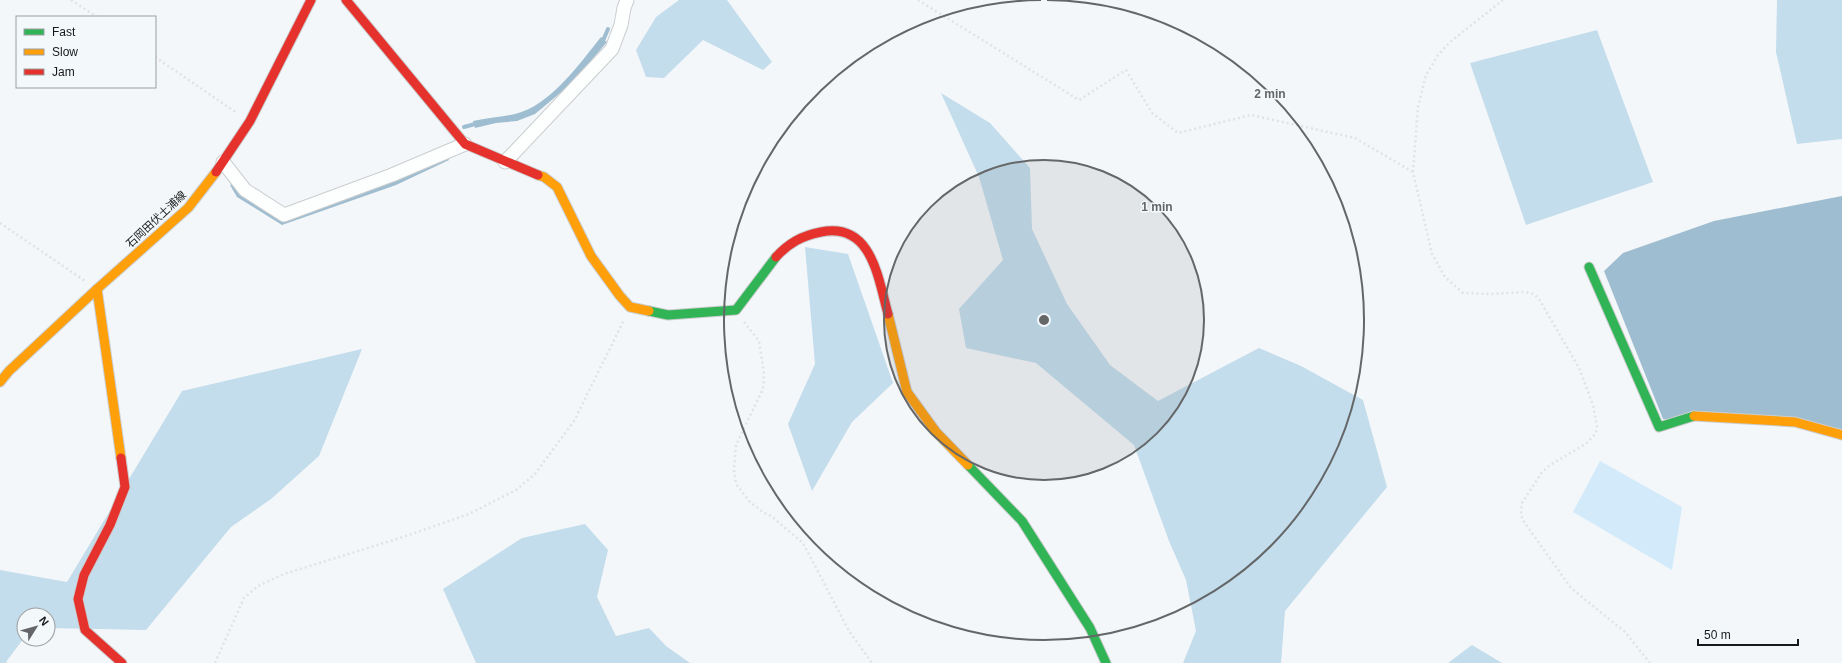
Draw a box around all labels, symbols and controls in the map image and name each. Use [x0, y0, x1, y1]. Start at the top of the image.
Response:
legend [16, 16, 156, 88]
text: Fast [52, 25, 76, 39]
text: Slow [52, 45, 78, 59]
text: Jam [52, 65, 75, 79]
text: 2 min [1254, 87, 1286, 101]
street label: 石岡田伏土浦線 [124, 188, 188, 250]
text: 1 min [1141, 200, 1173, 214]
centre of rings [1037, 313, 1051, 327]
north arrow [16, 607, 56, 647]
text: N [37, 614, 51, 628]
scale bar [1698, 621, 1798, 647]
text: 50 m [1704, 628, 1731, 642]

